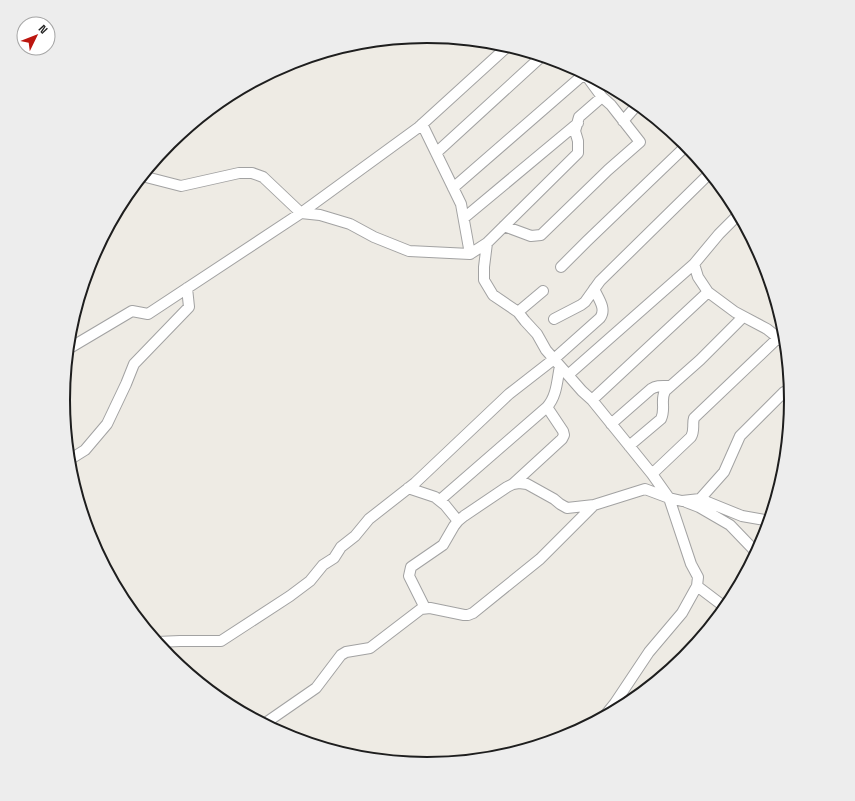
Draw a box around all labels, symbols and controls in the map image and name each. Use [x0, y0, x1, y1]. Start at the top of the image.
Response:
north arrow [16, 16, 56, 56]
text: N [36, 22, 51, 37]

